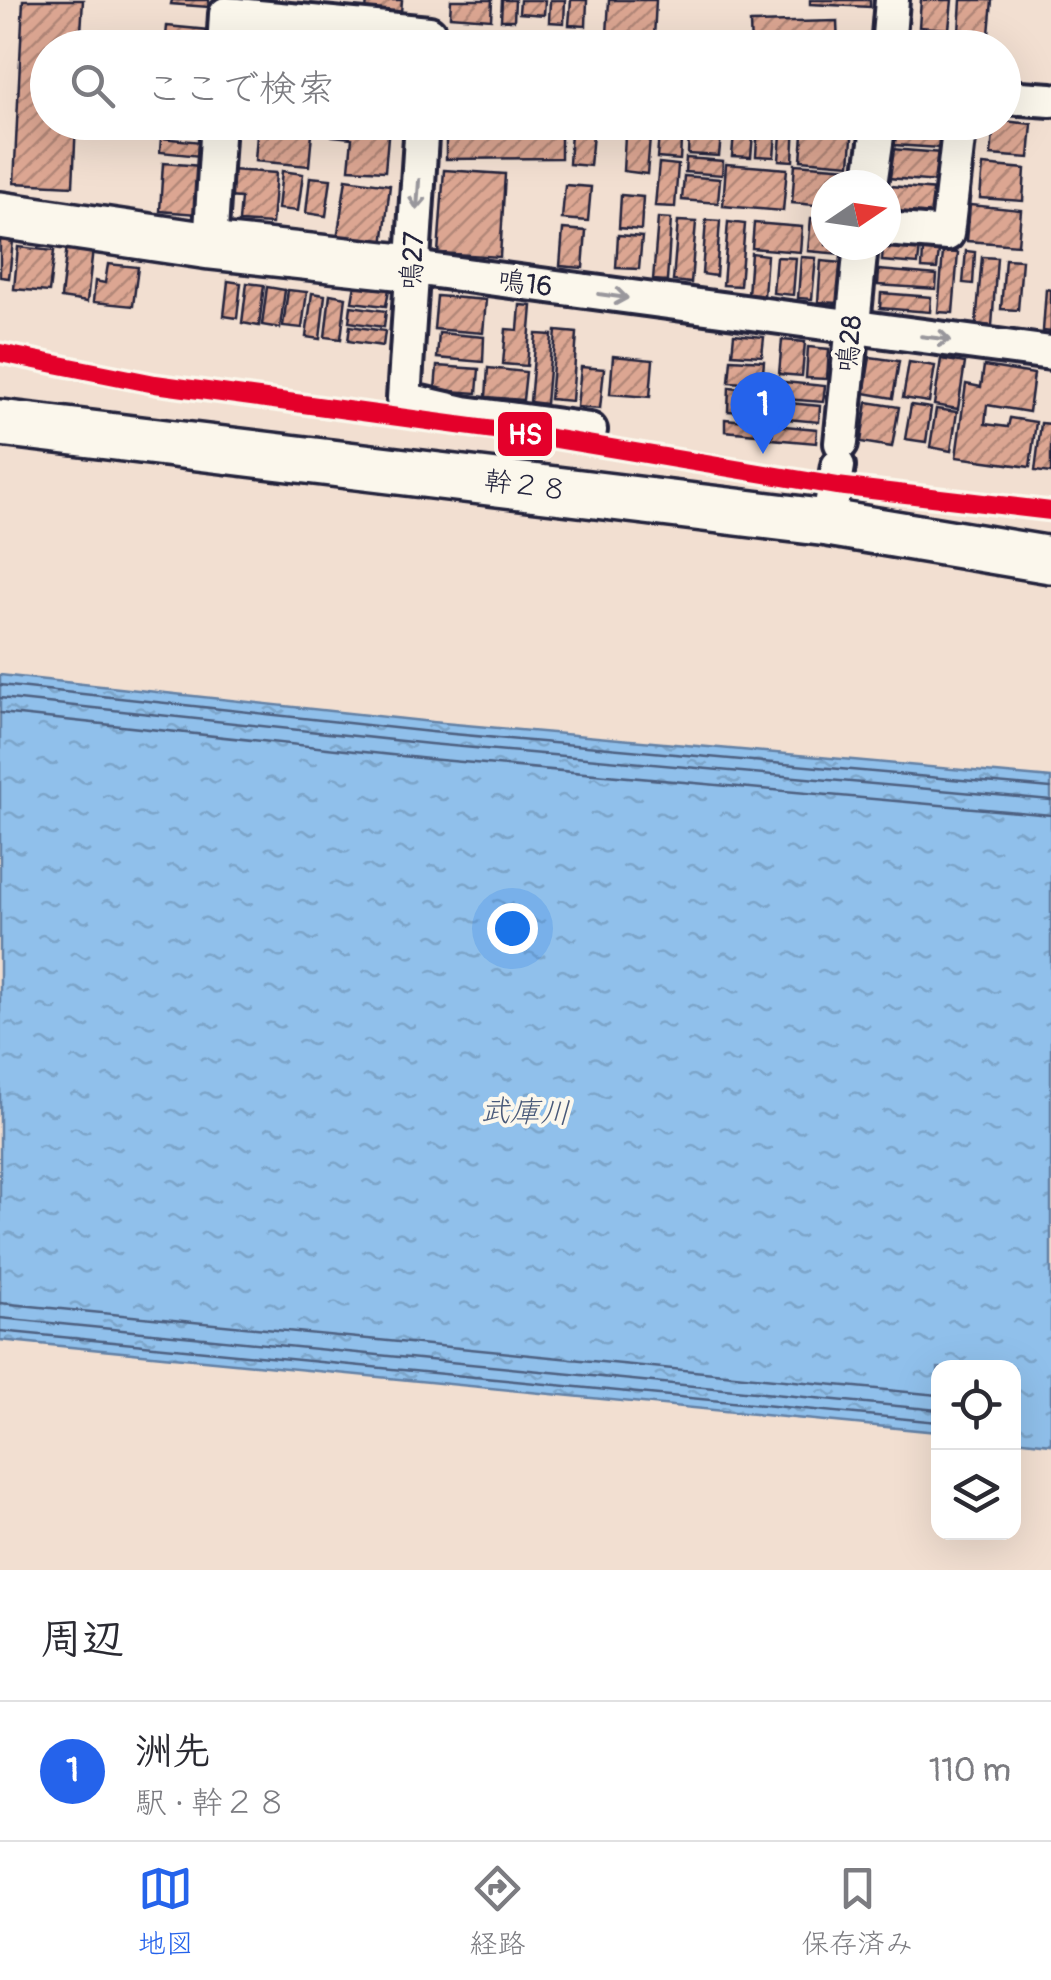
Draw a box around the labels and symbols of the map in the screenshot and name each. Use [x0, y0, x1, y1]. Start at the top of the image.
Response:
north arrow [811, 170, 901, 260]
one-way arrow [408, 179, 427, 211]
street label: 鳴27 [394, 230, 433, 291]
street label: 鳴16 [495, 263, 555, 305]
one-way arrow [597, 287, 629, 305]
street label: 鳴28 [830, 313, 870, 375]
one-way arrow [919, 329, 951, 348]
pin: 1 [730, 372, 796, 454]
line badge: HS [496, 410, 554, 458]
text: HS [508, 418, 542, 453]
street label: 幹２８ [482, 464, 570, 508]
your location [487, 903, 538, 954]
water label: 武庫川 [479, 1092, 571, 1132]

